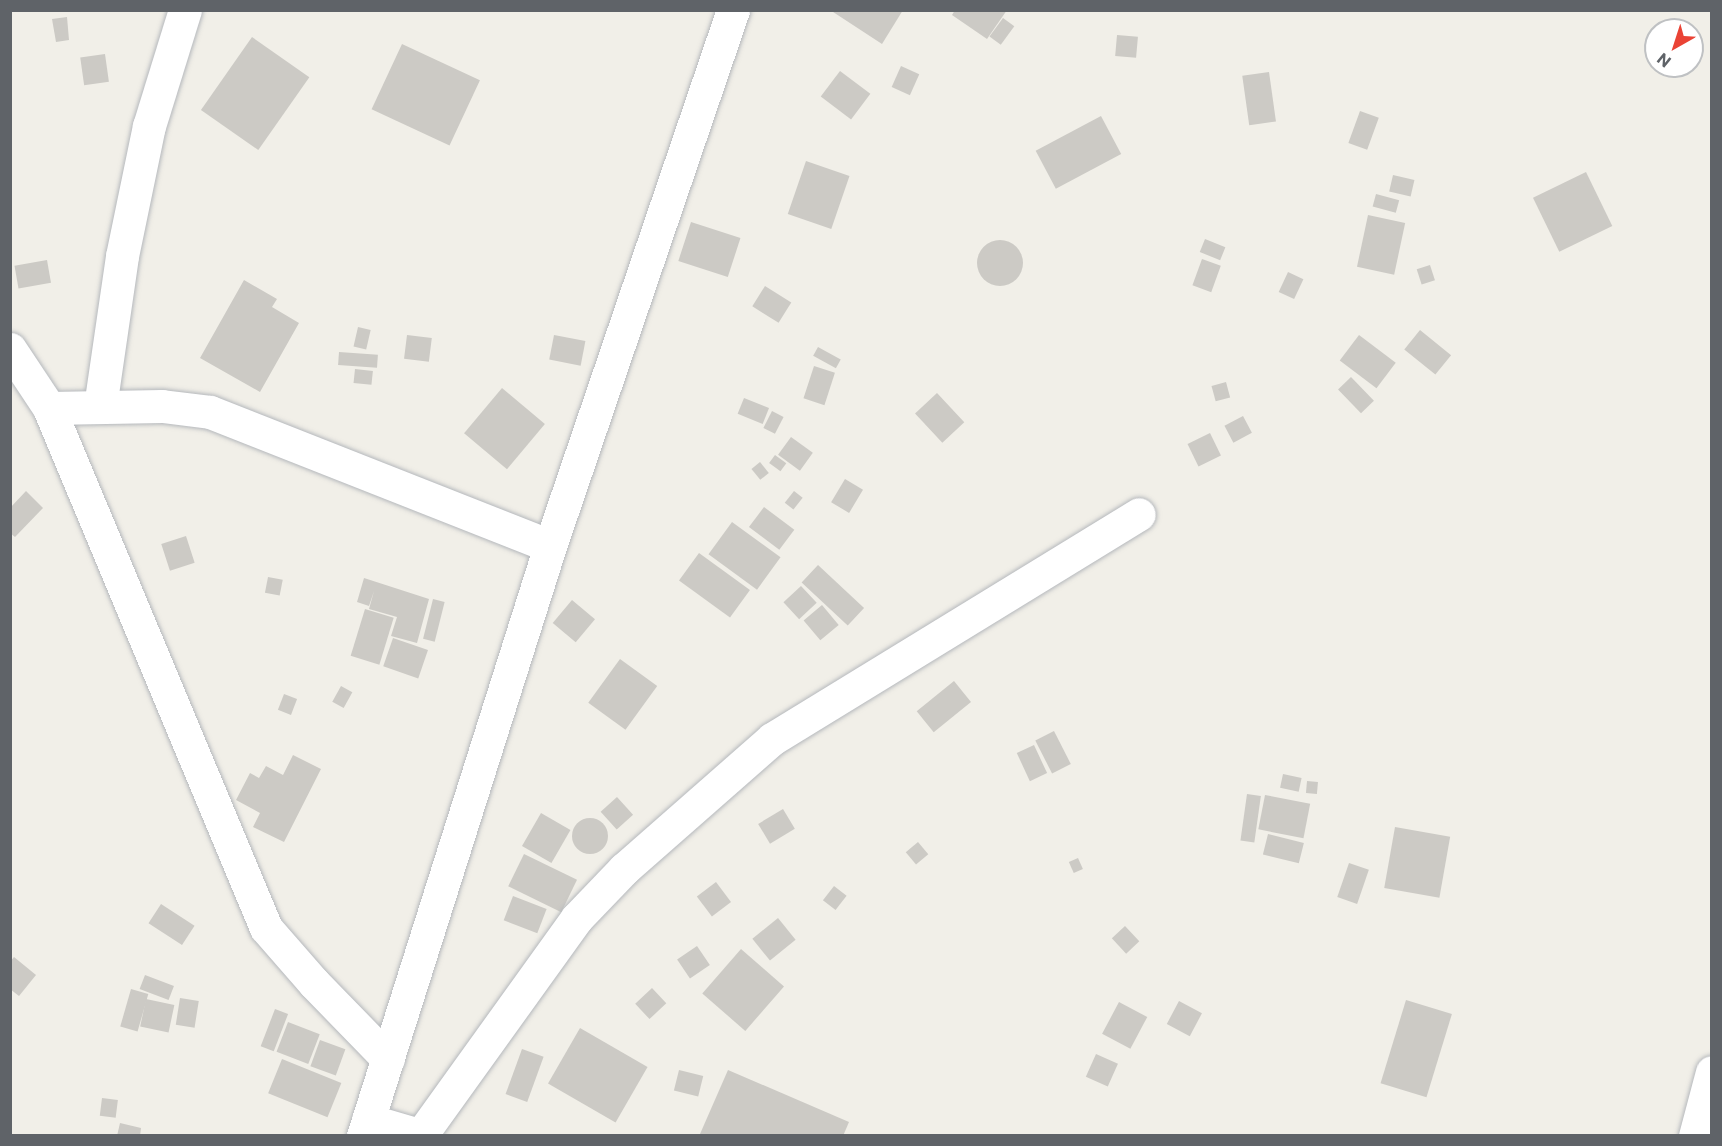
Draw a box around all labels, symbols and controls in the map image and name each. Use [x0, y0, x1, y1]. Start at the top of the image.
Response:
north arrow [1644, 18, 1704, 78]
text: N [1653, 50, 1674, 72]

